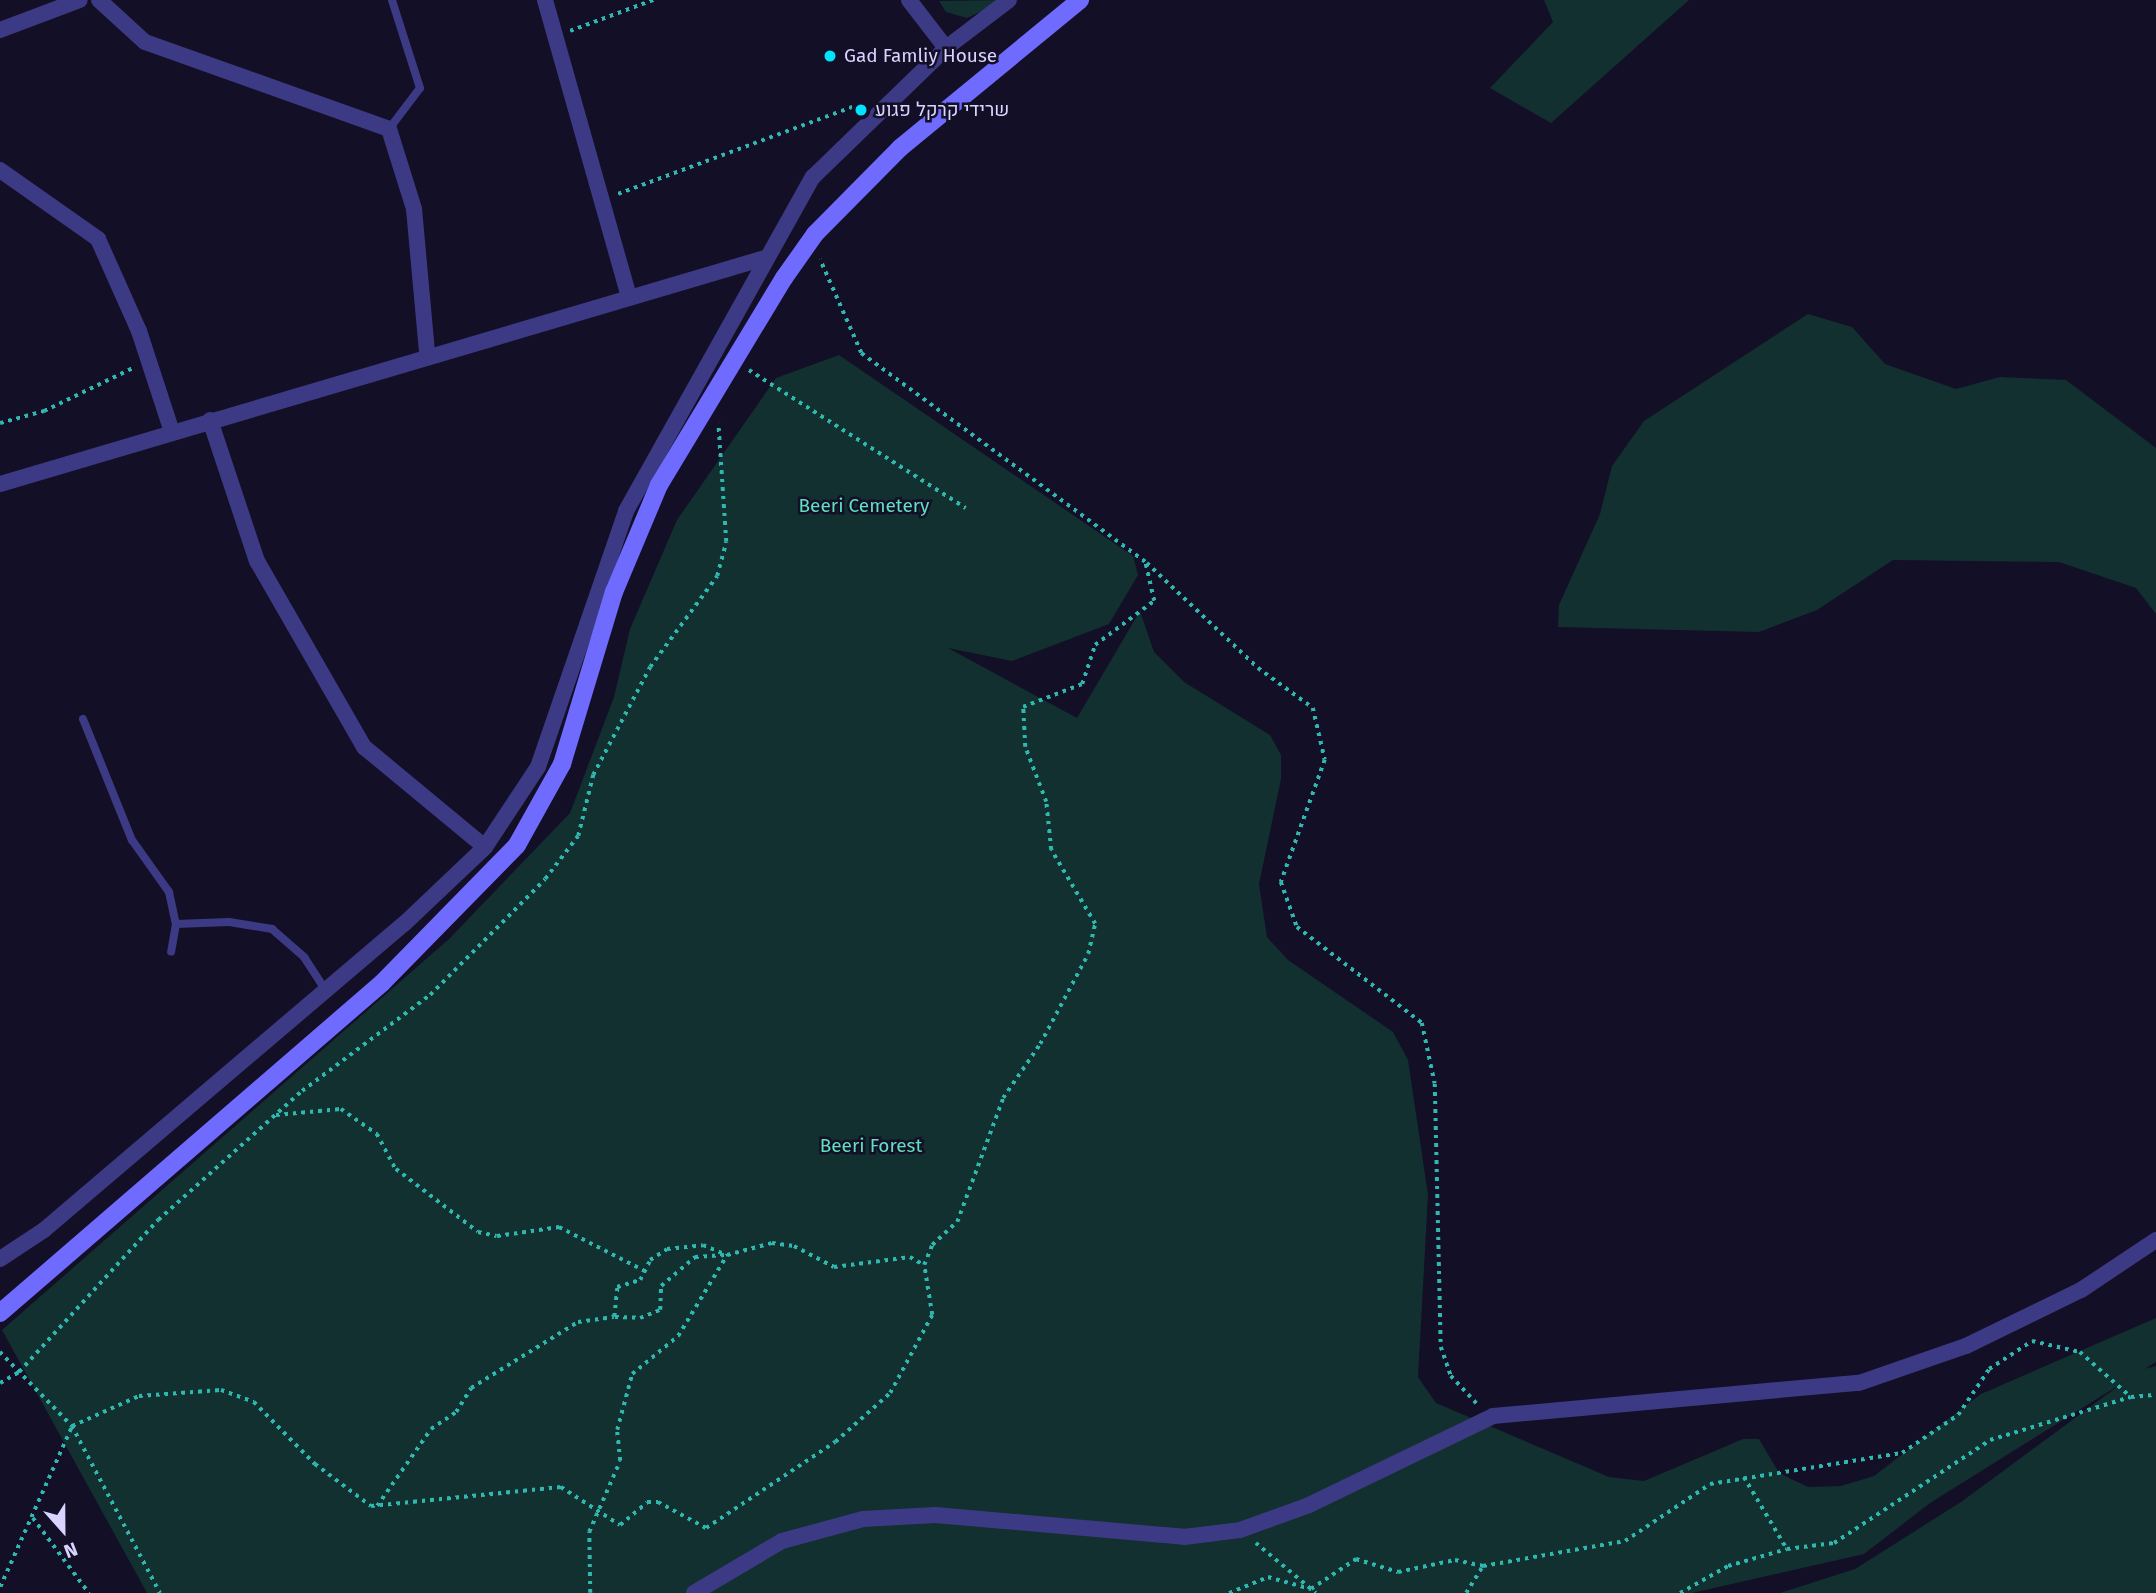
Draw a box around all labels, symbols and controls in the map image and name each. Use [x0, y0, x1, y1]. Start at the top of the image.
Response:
place label: Gad Famliy House [844, 45, 997, 67]
marker: Gad Famliy House [822, 48, 838, 64]
place label: שרידי קרקל פגוע [875, 99, 1009, 121]
marker: שרידי קרקל פגוע [853, 102, 869, 118]
park label: Beeri Cemetery [799, 495, 929, 517]
park label: Beeri Forest [820, 1135, 922, 1157]
north arrow [28, 1495, 98, 1565]
text: N [61, 1537, 81, 1563]

